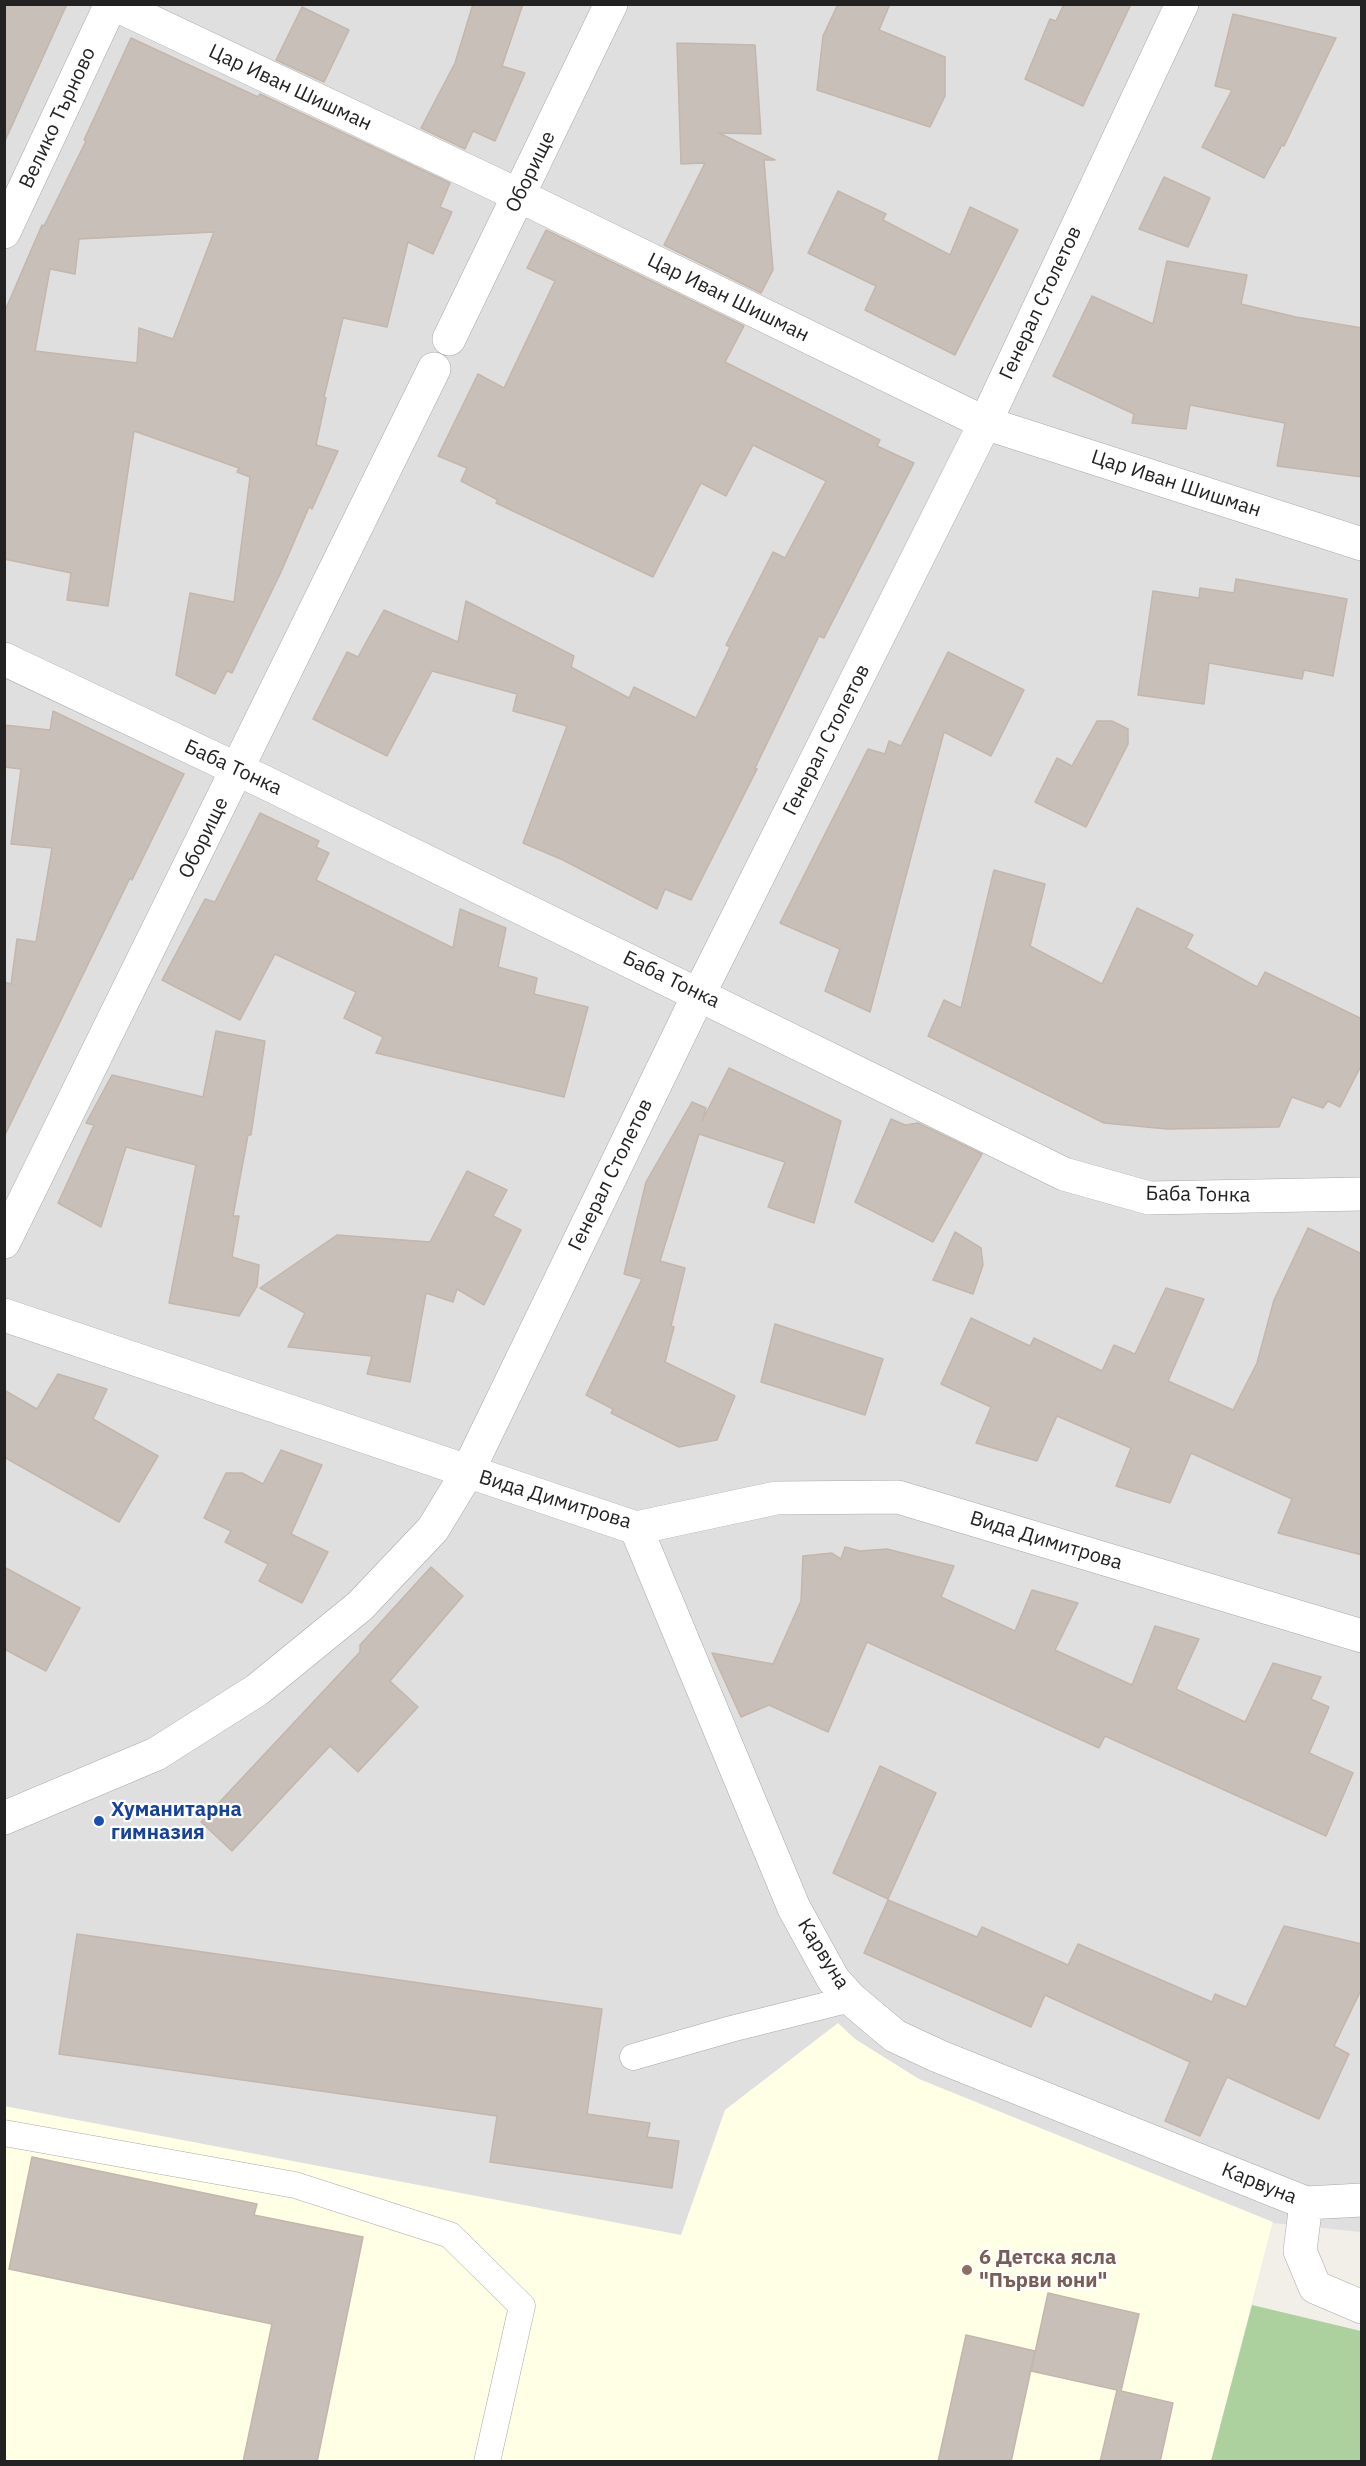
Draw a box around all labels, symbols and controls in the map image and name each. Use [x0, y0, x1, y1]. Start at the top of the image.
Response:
street label: Цар Иван Шишман [205, 40, 375, 136]
street label: Велико Търново [15, 44, 101, 192]
street label: Оборище [501, 127, 561, 217]
street label: Генерал Столетов [995, 222, 1087, 384]
street label: Цар Иван Шишман [643, 248, 813, 348]
street label: Цар Иван Шишман [1088, 445, 1264, 523]
street label: Генерал Столетов [779, 660, 875, 820]
street label: Баба Тонка [180, 735, 286, 801]
street label: Оборище [174, 793, 234, 883]
street label: Баба Тонка [619, 946, 723, 1014]
street label: Генерал Столетов [564, 1095, 658, 1255]
street label: Баба Тонка [1145, 1182, 1251, 1208]
street label: Вида Димитрова [476, 1465, 634, 1535]
street label: Вида Димитрова [967, 1506, 1125, 1576]
place label: Хуманитарна гимназия [111, 1798, 242, 1845]
marker: Хуманитарна гимназия [92, 1814, 106, 1828]
street label: Карвуна [792, 1914, 854, 1994]
street label: Карвуна [1218, 2158, 1300, 2210]
place label: 6 Детска ясла "Първи юни" [979, 2246, 1116, 2293]
marker: 6 Детска ясла "Първи юни" [960, 2263, 974, 2277]

